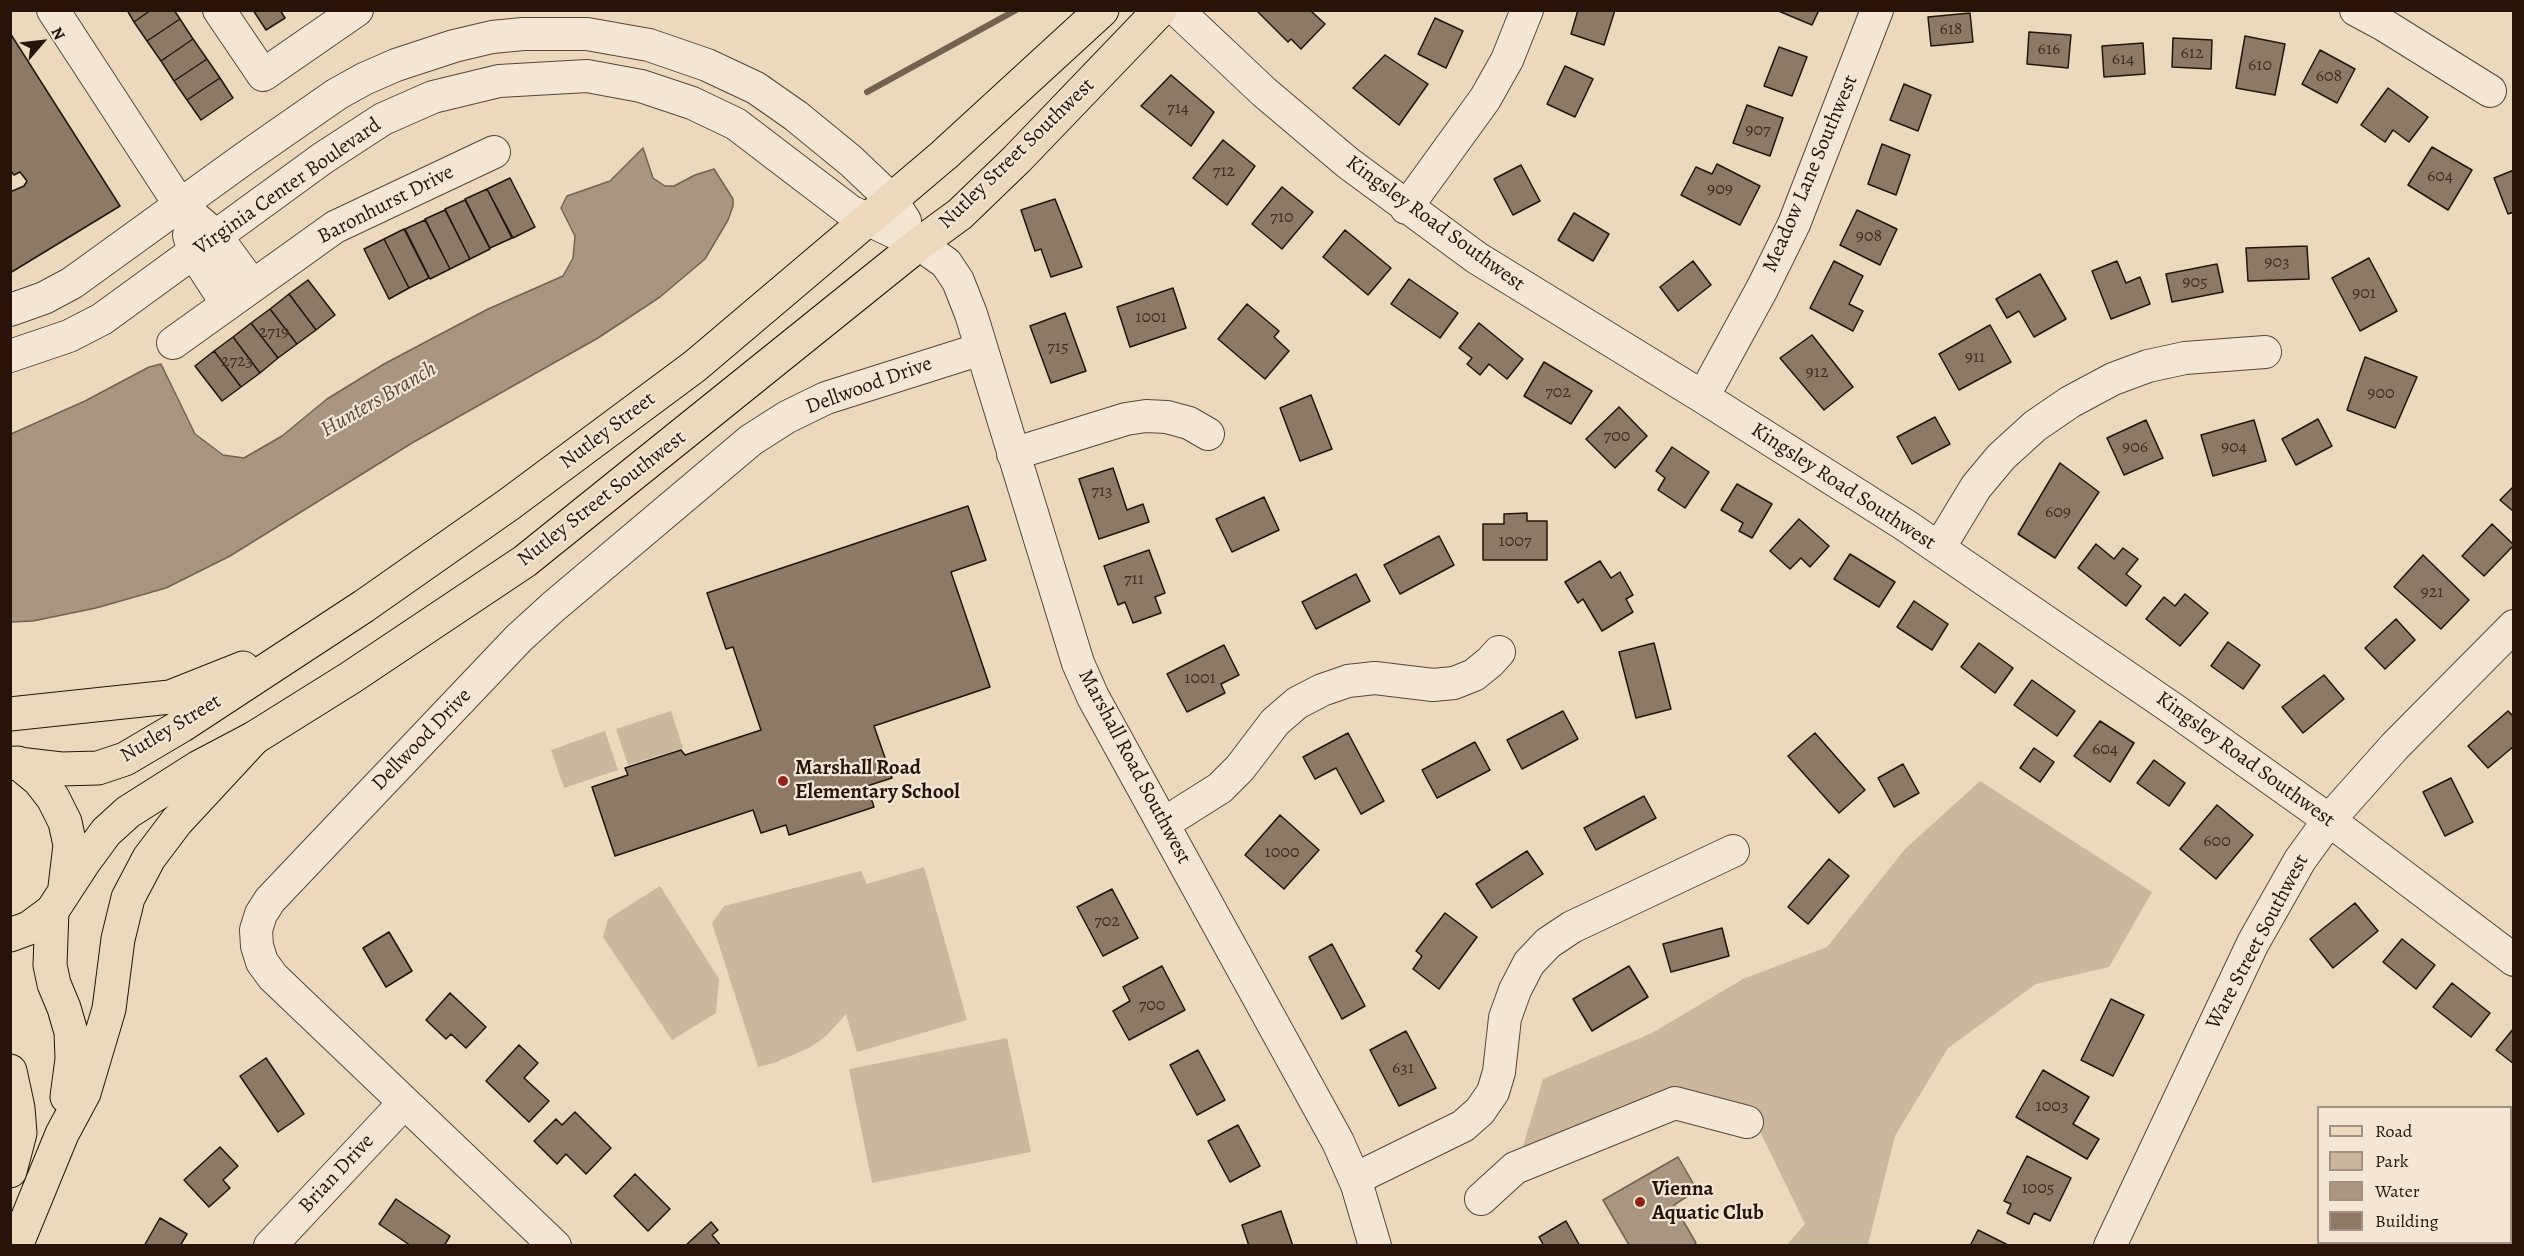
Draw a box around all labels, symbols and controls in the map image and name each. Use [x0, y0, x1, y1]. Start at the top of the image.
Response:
north arrow [12, 12, 72, 72]
house number: 618 [1939, 19, 1963, 41]
text: N [45, 23, 70, 44]
house number: 616 [2038, 39, 2060, 61]
house number: 612 [2180, 43, 2204, 65]
house number: 614 [2112, 49, 2134, 71]
house number: 610 [2248, 55, 2272, 77]
house number: 608 [2316, 66, 2342, 88]
street label: Meadow Lane Southwest [1758, 72, 1864, 276]
street label: Nutley Street Southwest [934, 73, 1100, 235]
house number: 714 [1167, 98, 1189, 120]
street label: Virginia Center Boulevard [190, 113, 386, 261]
house number: 907 [1745, 120, 1771, 142]
street label: Kingsley Road Southwest [1341, 151, 1529, 297]
street label: Baronhurst Drive [314, 160, 458, 250]
house number: 712 [1213, 161, 1235, 183]
house number: 604 [2427, 166, 2453, 188]
house number: 909 [1707, 179, 1733, 201]
house number: 710 [1270, 207, 1294, 229]
house number: 908 [1856, 226, 1882, 248]
house number: 903 [2264, 252, 2290, 274]
house number: 905 [2182, 272, 2208, 294]
house number: 901 [2352, 283, 2376, 305]
house number: 1001 [1135, 307, 1167, 329]
house number: 2719 [259, 322, 289, 344]
house number: 715 [1047, 337, 1069, 359]
house number: 911 [1965, 347, 1985, 369]
house number: 2723 [221, 351, 253, 373]
street label: Dellwood Drive [802, 352, 936, 420]
water label: Hunters Branch [317, 356, 441, 444]
house number: 912 [1806, 362, 1828, 384]
house number: 702 [1545, 382, 1571, 404]
house number: 900 [2367, 383, 2395, 405]
street label: Nutley Street [555, 387, 661, 475]
street label: Kingsley Road Southwest [1746, 418, 1940, 556]
street label: Nutley Street Southwest [513, 425, 691, 573]
house number: 700 [1604, 426, 1630, 448]
house number: 906 [2122, 437, 2148, 459]
house number: 904 [2221, 437, 2247, 459]
house number: 713 [1091, 481, 1113, 503]
house number: 609 [2045, 502, 2071, 524]
house number: 1007 [1499, 531, 1531, 553]
house number: 711 [1124, 569, 1144, 591]
house number: 921 [2421, 582, 2443, 604]
street label: Marshall Road Southwest [1072, 665, 1196, 869]
house number: 1001 [1184, 668, 1216, 690]
street label: Dellwood Drive [367, 684, 477, 796]
street label: Kingsley Road Southwest [2151, 687, 2339, 833]
street label: Nutley Street [116, 689, 226, 769]
house number: 604 [2092, 739, 2118, 761]
place label: Marshall Road Elementary School [795, 756, 960, 806]
marker: Marshall Road Elementary School [776, 774, 790, 788]
house number: 600 [2203, 831, 2231, 853]
house number: 1000 [1265, 842, 1299, 864]
street label: Ware Street Southwest [2201, 850, 2315, 1034]
house number: 702 [1094, 911, 1120, 933]
house number: 700 [1139, 995, 1165, 1017]
house number: 631 [1392, 1058, 1414, 1080]
house number: 1003 [2036, 1096, 2068, 1118]
legend [2317, 1106, 2512, 1244]
text: Road [2375, 1119, 2412, 1143]
street label: Brian Drive [294, 1129, 380, 1219]
text: Park [2375, 1149, 2409, 1173]
place label: Vienna Aquatic Club [1652, 1177, 1764, 1227]
house number: 1005 [2021, 1178, 2055, 1200]
text: Water [2375, 1179, 2420, 1203]
marker: Vienna Aquatic Club [1633, 1195, 1647, 1209]
text: Building [2375, 1209, 2439, 1233]

